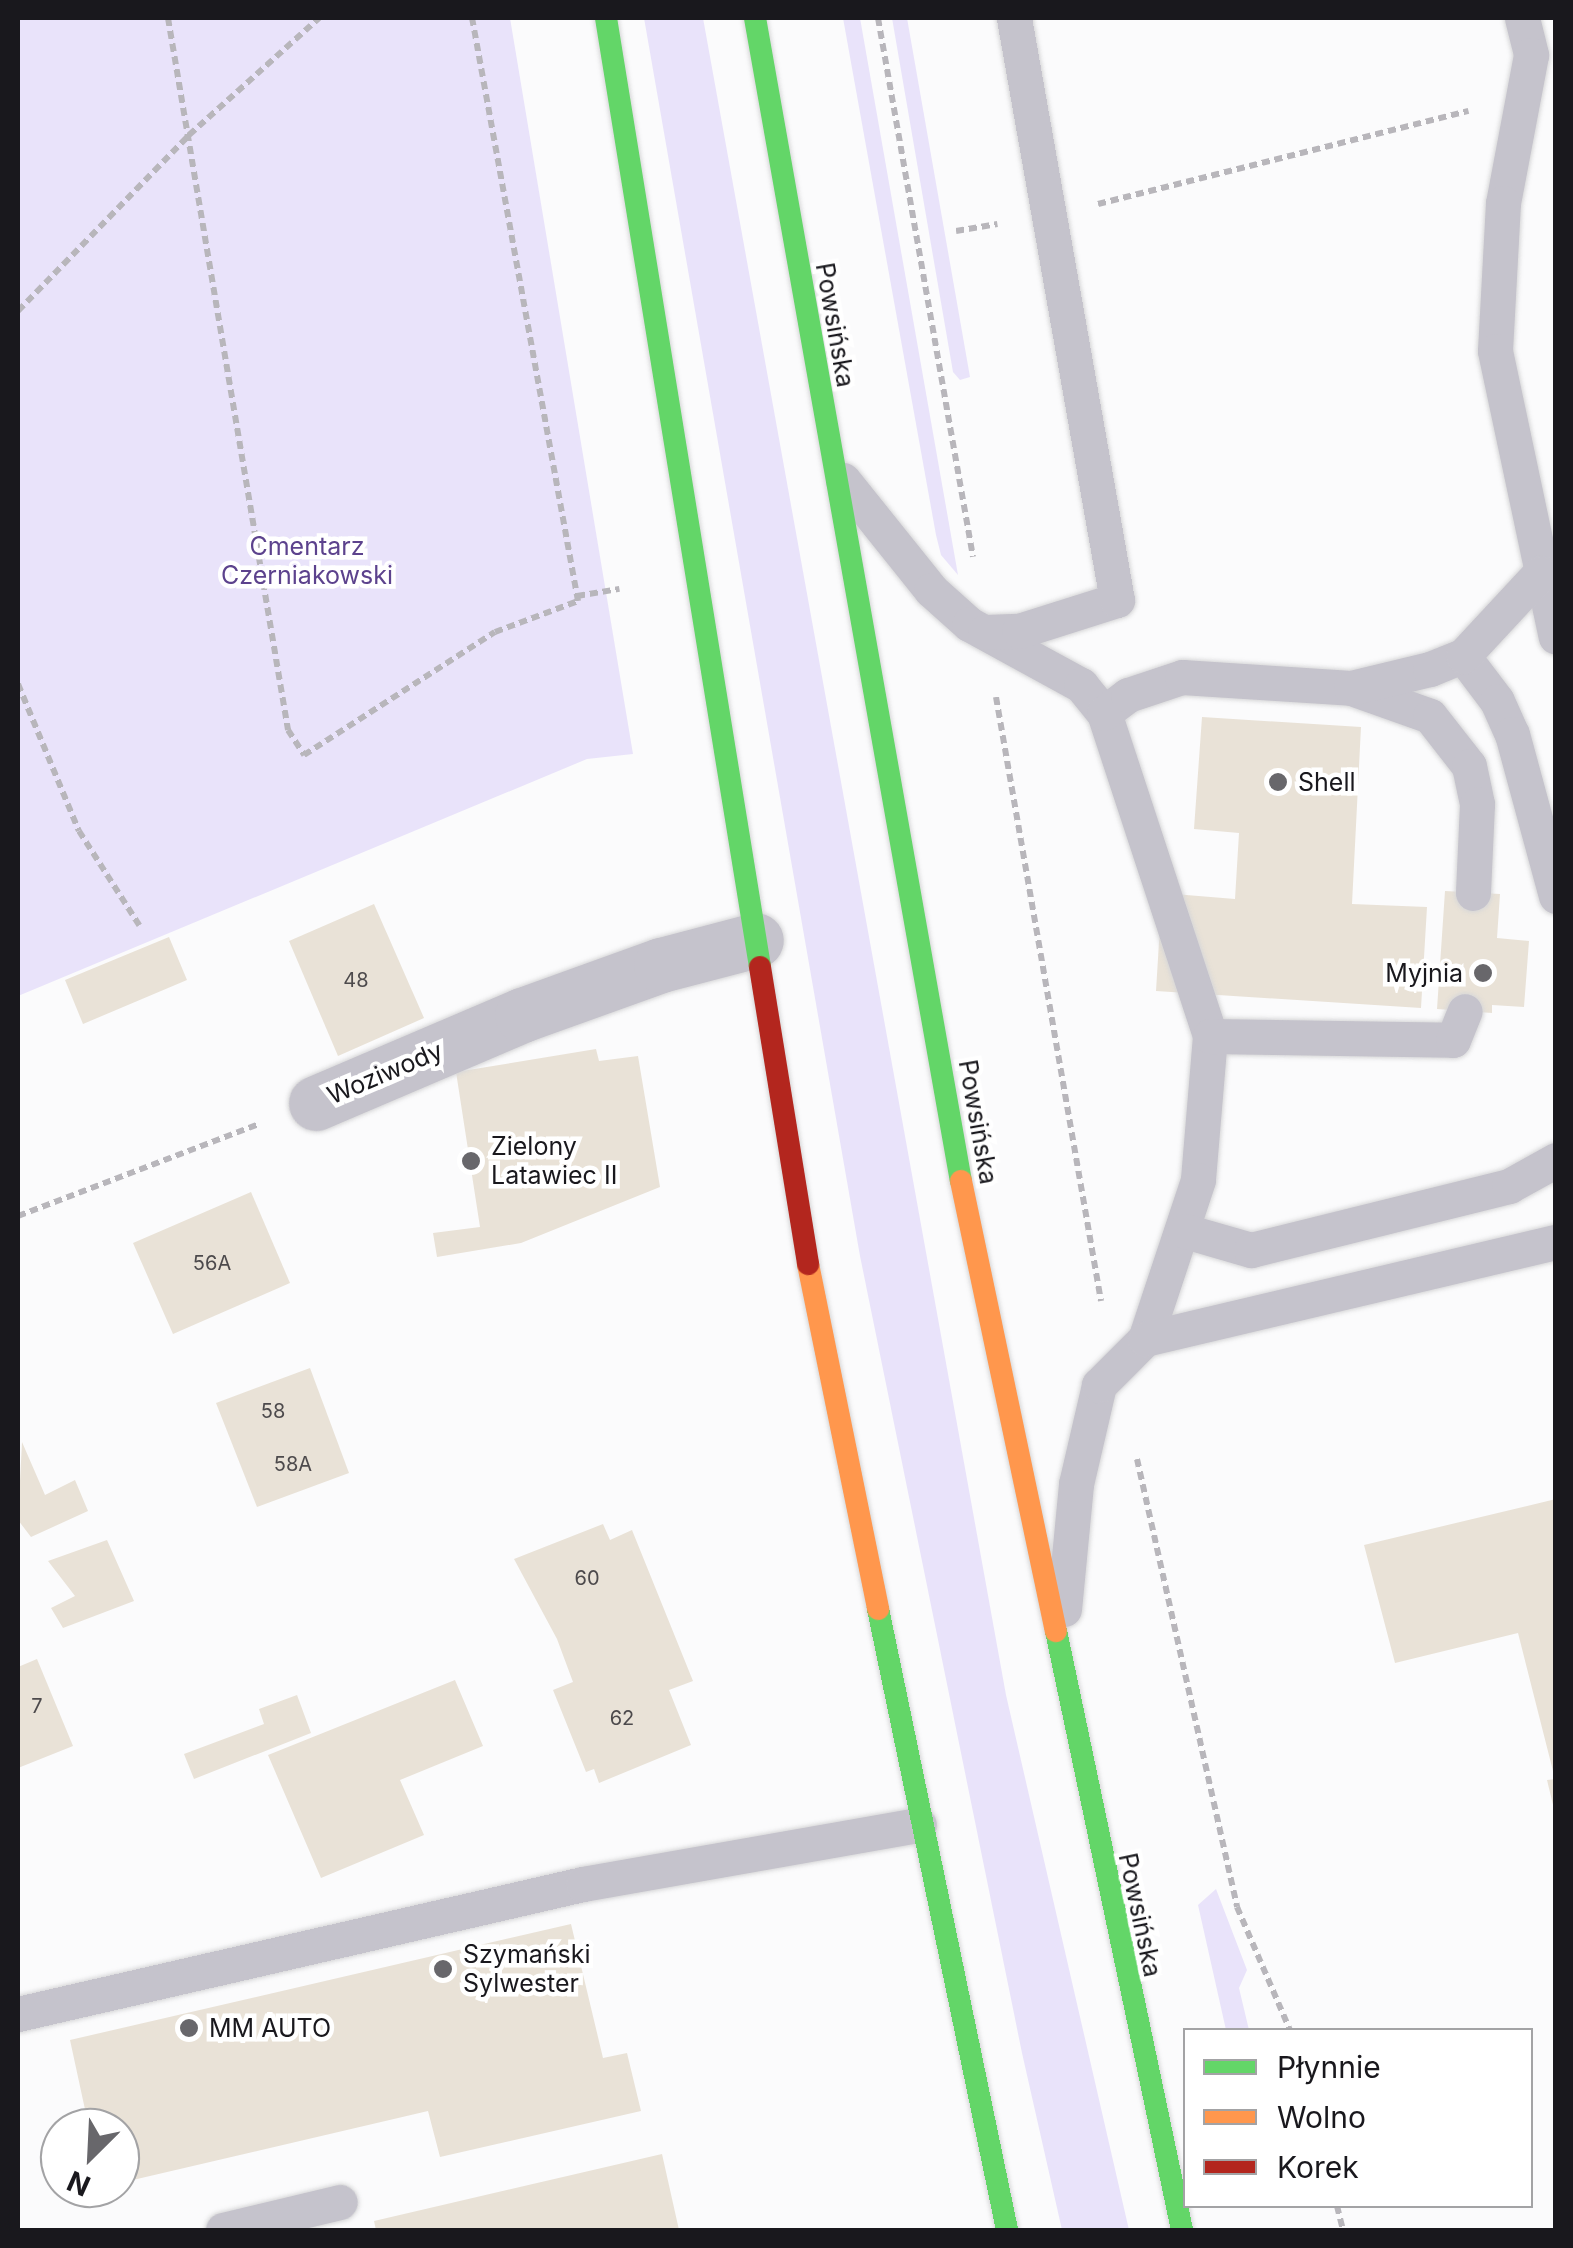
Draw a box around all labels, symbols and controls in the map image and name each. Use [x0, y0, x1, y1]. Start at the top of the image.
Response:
street label: Powsińska [809, 260, 861, 390]
park label: Cmentarz Czerniakowski [221, 532, 393, 591]
place label: Shell [1298, 767, 1356, 797]
marker: Shell [1267, 771, 1289, 793]
place label: Myjnia [1385, 958, 1463, 988]
marker: Myjnia [1472, 962, 1494, 984]
house number: 48 [343, 968, 369, 992]
street label: Woziwody [323, 1035, 447, 1111]
street label: Powsińska [952, 1057, 1004, 1187]
place label: Zielony Latawiec II [491, 1132, 617, 1191]
marker: Zielony Latawiec II [460, 1150, 482, 1172]
house number: 56A [193, 1251, 231, 1275]
house number: 58 [261, 1399, 285, 1423]
house number: 58A [274, 1452, 312, 1476]
house number: 60 [574, 1566, 600, 1590]
house number: 7 [31, 1694, 43, 1718]
house number: 62 [610, 1706, 634, 1730]
street label: Powsińska [1112, 1850, 1168, 1980]
place label: Szymański Sylwester [463, 1940, 591, 1999]
marker: Szymański Sylwester [432, 1958, 454, 1980]
place label: MM AUTO [209, 2013, 331, 2043]
marker: MM AUTO [178, 2017, 200, 2039]
legend [1183, 2028, 1533, 2208]
text: Płynnie [1277, 2049, 1381, 2085]
text: Wolno [1277, 2099, 1366, 2135]
north arrow [40, 2108, 140, 2208]
text: Korek [1277, 2149, 1359, 2185]
text: N [62, 2164, 95, 2203]

